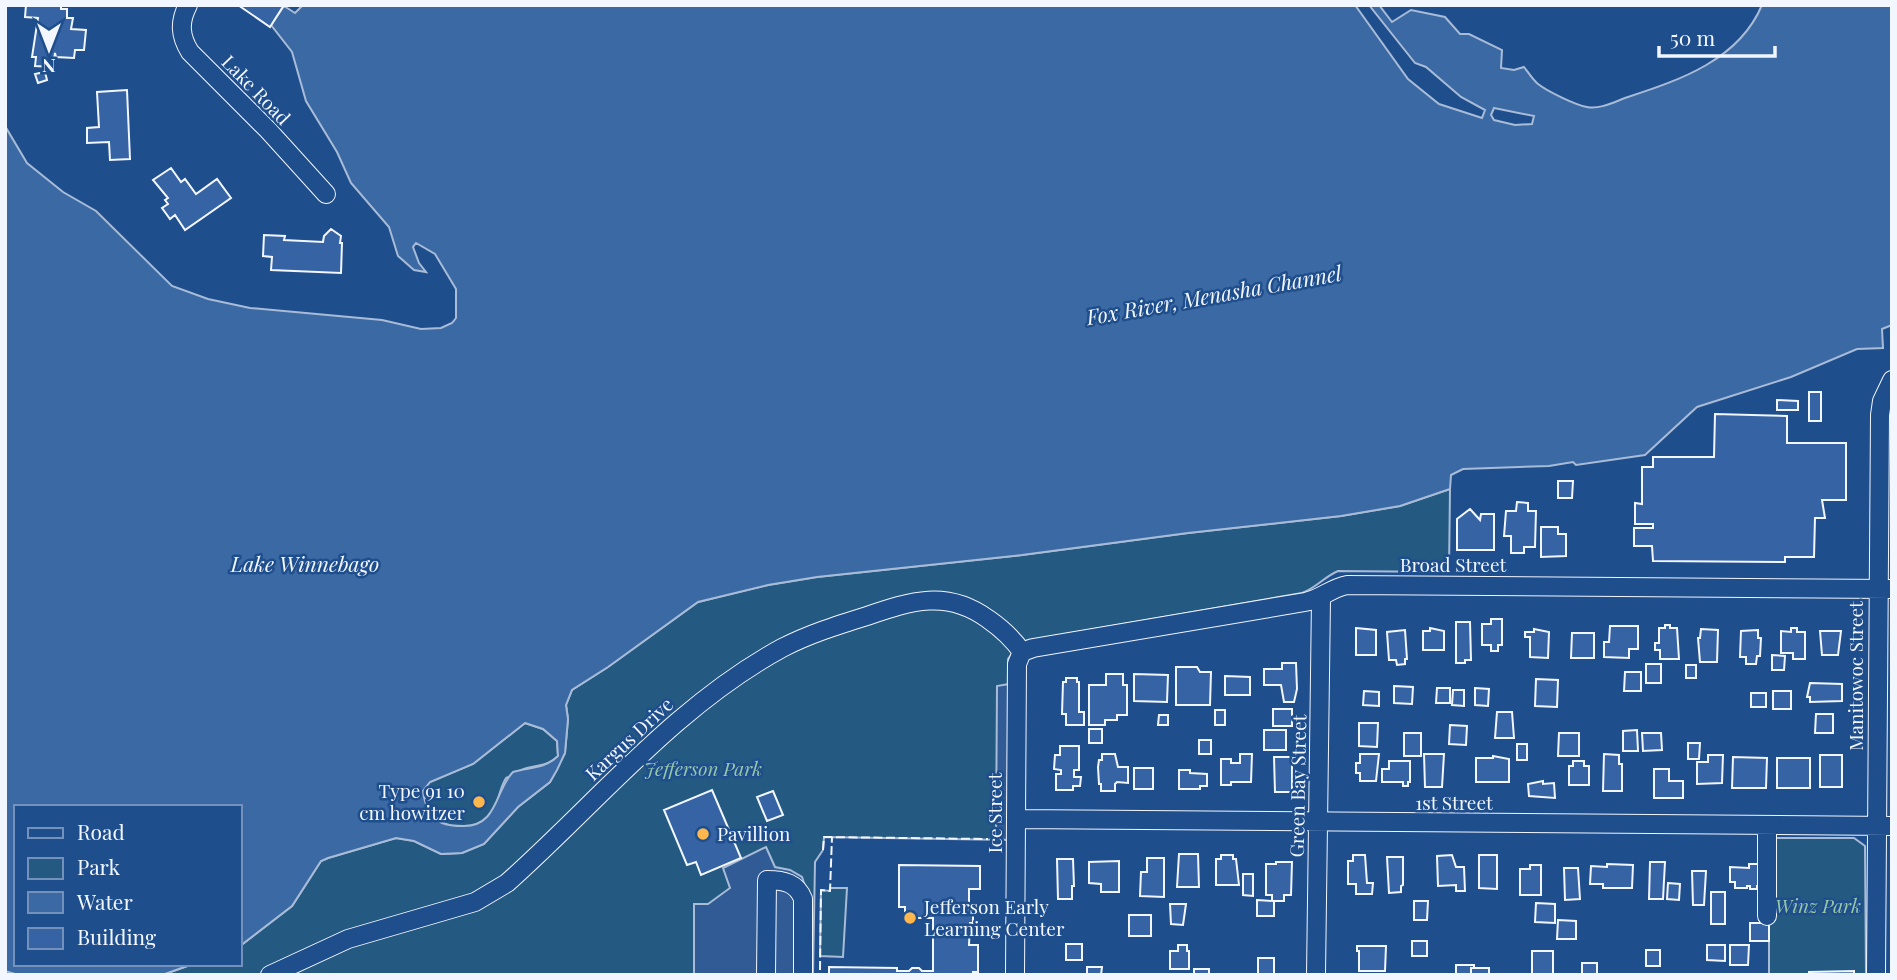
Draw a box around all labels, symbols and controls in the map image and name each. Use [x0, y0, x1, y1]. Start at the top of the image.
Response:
north arrow [14, 14, 84, 84]
scale bar [1659, 14, 1774, 58]
text: 50 m [1670, 23, 1716, 51]
street label: Lake Road [217, 49, 297, 130]
text: N [42, 54, 56, 80]
water label: Fox River, Menasha Channel [1083, 258, 1345, 330]
water label: Lake Winnebago [230, 549, 379, 577]
street label: Broad Street [1400, 551, 1507, 577]
street label: Manitowoc Street [1842, 601, 1868, 751]
street label: Kargus Drive [579, 691, 678, 786]
street label: Green Bay Street [1283, 714, 1311, 858]
park label: Jefferson Park [644, 755, 762, 781]
street label: Ice Street [981, 772, 1007, 853]
place label: Type 91 10 cm howitzer [359, 777, 466, 825]
street label: 1st Street [1415, 789, 1493, 815]
marker: Type 91 10 cm howitzer [471, 794, 487, 810]
legend [14, 805, 242, 966]
text: Road [77, 817, 125, 845]
place label: Pavillion [717, 820, 791, 846]
marker: Pavillion [695, 826, 711, 842]
text: Park [77, 852, 121, 880]
text: Water [76, 887, 133, 915]
park label: Winz Park [1775, 892, 1861, 918]
place label: Jefferson Early Learning Center [923, 893, 1065, 941]
marker: Jefferson Early Learning Center [902, 910, 918, 926]
text: Building [77, 922, 156, 950]

